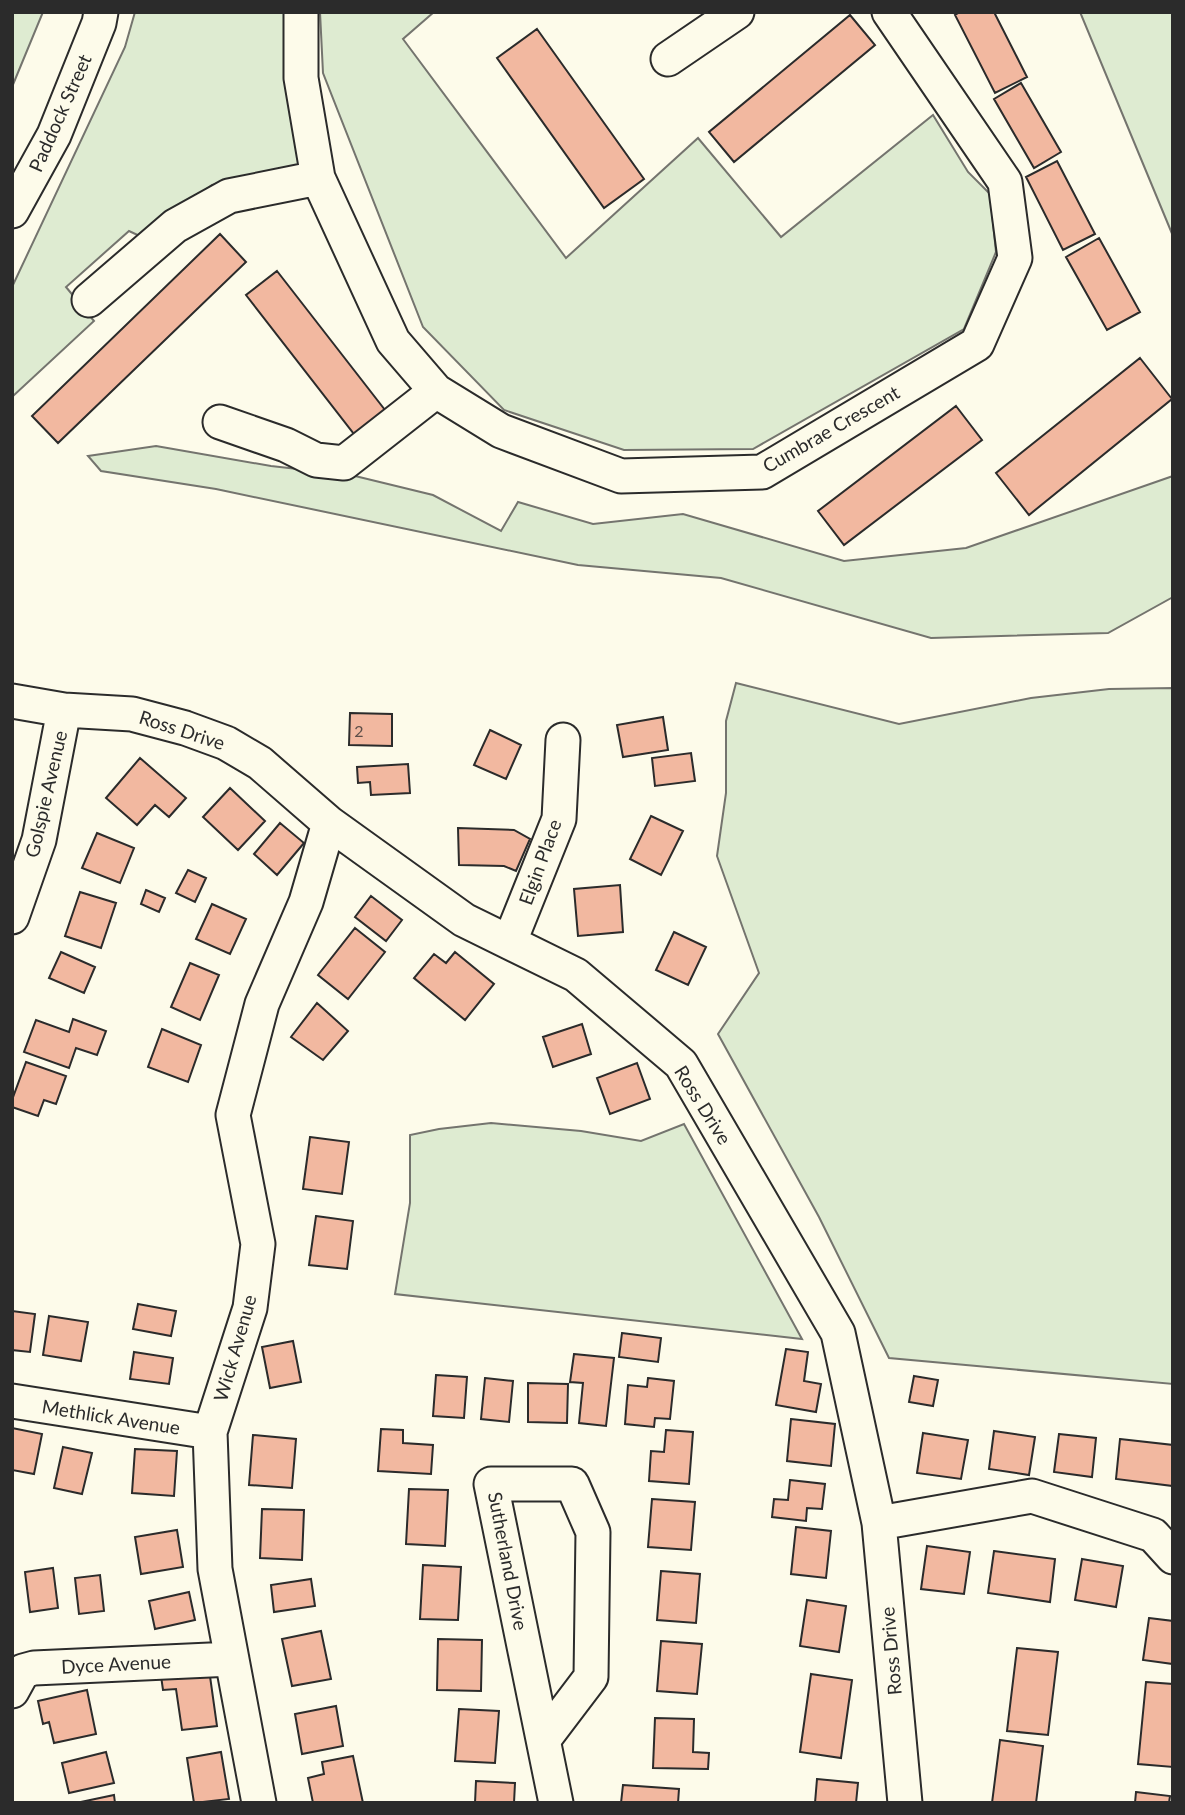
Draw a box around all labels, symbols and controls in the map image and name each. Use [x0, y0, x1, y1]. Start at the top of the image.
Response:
street label: Paddock Street [23, 50, 96, 175]
street label: Cumbrae Crescent [758, 380, 903, 477]
street label: Ross Drive [136, 705, 228, 754]
house number: 2 [354, 721, 364, 740]
street label: Golspie Avenue [20, 728, 71, 860]
street label: Elgin Place [513, 816, 566, 908]
street label: Ross Drive [670, 1061, 737, 1148]
street label: Wick Avenue [208, 1292, 261, 1404]
street label: Methlick Avenue [40, 1394, 182, 1439]
street label: Sutherland Drive [484, 1490, 533, 1632]
street label: Ross Drive [875, 1606, 906, 1696]
street label: Dyce Avenue [60, 1649, 171, 1678]

